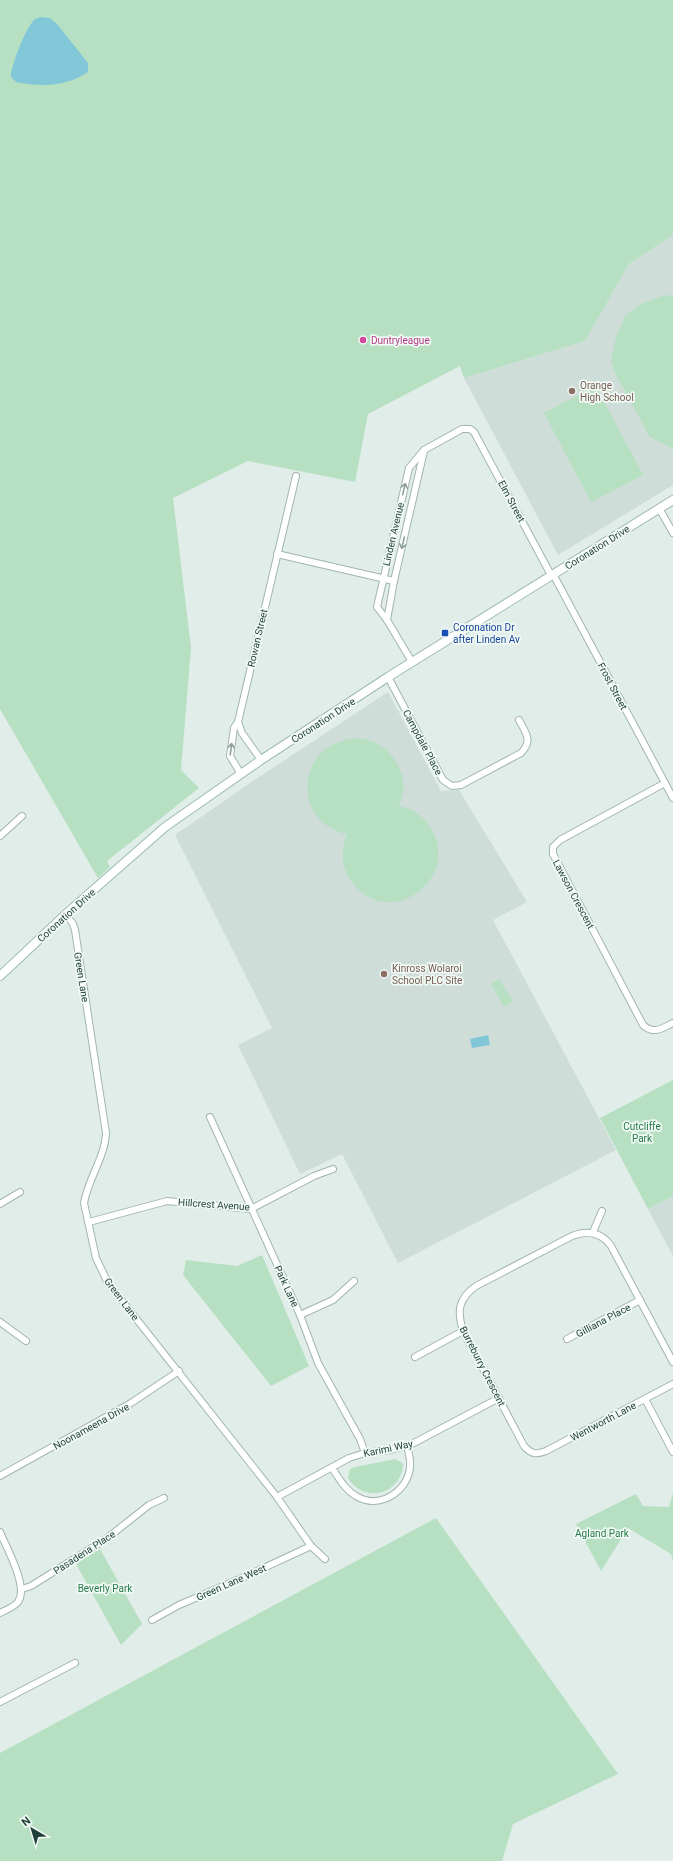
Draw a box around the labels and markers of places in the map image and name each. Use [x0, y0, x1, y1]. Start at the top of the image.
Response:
marker: Duntryleague [358, 335, 368, 345]
place label: Duntryleague [371, 335, 430, 346]
place label: Orange High School [580, 380, 634, 403]
marker: Orange High School [567, 386, 577, 396]
place label: Coronation Dr after Linden Av [453, 622, 520, 645]
marker: Coronation Dr after Linden Av [440, 628, 450, 638]
place label: Kinross Wolaroi School PLC Site [392, 963, 462, 986]
marker: Kinross Wolaroi School PLC Site [379, 969, 389, 979]

